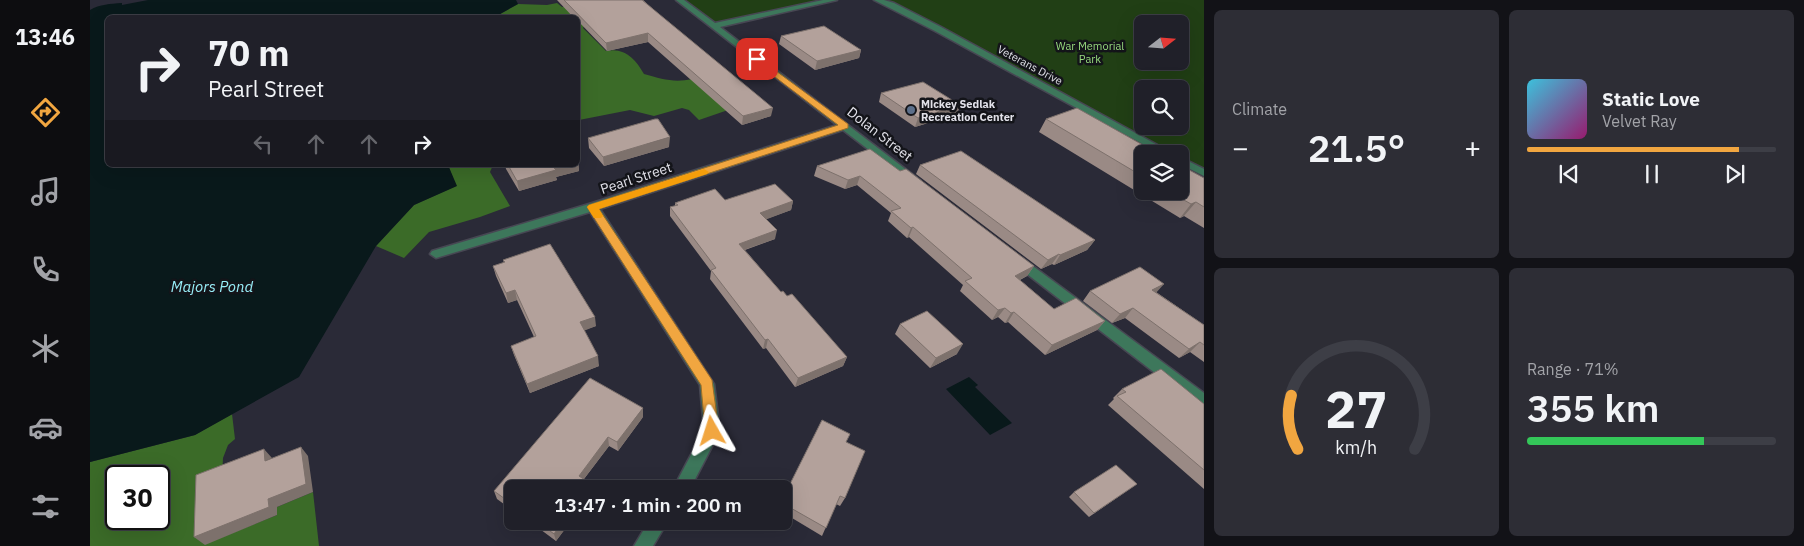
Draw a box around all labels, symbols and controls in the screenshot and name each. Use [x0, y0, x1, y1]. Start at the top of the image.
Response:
north arrow [1134, 15, 1189, 70]
map controls [1134, 15, 1189, 200]
text: 13:46 [15, 22, 75, 51]
text: 70 m [208, 30, 290, 76]
icon: right [125, 35, 190, 100]
pin [736, 38, 778, 80]
park label: War Memorial Park [1056, 39, 1124, 66]
street label: Veterans Drive [995, 42, 1065, 88]
icon: arrive [743, 45, 771, 73]
text: Pearl Street [208, 74, 324, 103]
button: search [1134, 80, 1189, 135]
text: Static Love [1602, 87, 1700, 111]
icon: directions [28, 95, 63, 130]
place label: Mickey Sedlak Recreation Center [921, 97, 1015, 124]
text: Climate [1232, 99, 1287, 119]
street label: Dolan Street [844, 103, 916, 165]
marker: Mickey Sedlak Recreation Center [905, 104, 917, 116]
text: Velvet Ray [1602, 111, 1677, 131]
text: 21.5° [1308, 123, 1405, 172]
text: − [1232, 129, 1249, 166]
text: + [1464, 129, 1481, 166]
icon: left [249, 130, 277, 158]
icon: ahead [302, 130, 330, 158]
icon: ahead [355, 130, 383, 158]
icon: right [408, 130, 436, 158]
button: layers [1134, 145, 1189, 200]
street label: Pearl Street [598, 158, 674, 198]
icon: previous [1555, 160, 1583, 188]
icon: pause [1638, 160, 1666, 188]
icon: next [1721, 160, 1749, 188]
icon: music [28, 174, 63, 209]
icon: phone [28, 252, 63, 287]
water label: Majors Pond [171, 277, 254, 296]
icon: climate [28, 331, 63, 366]
text: Range · 71% [1527, 359, 1619, 379]
text: 27 [1325, 375, 1388, 442]
text: 355 km [1527, 383, 1659, 432]
position arrow [685, 404, 737, 456]
icon: car [28, 410, 63, 445]
text: km/h [1336, 436, 1378, 459]
speed limit sign: 30 [105, 465, 170, 530]
icon: filters [28, 489, 63, 524]
text: 13:47 · 1 min · 200 m [554, 493, 742, 517]

